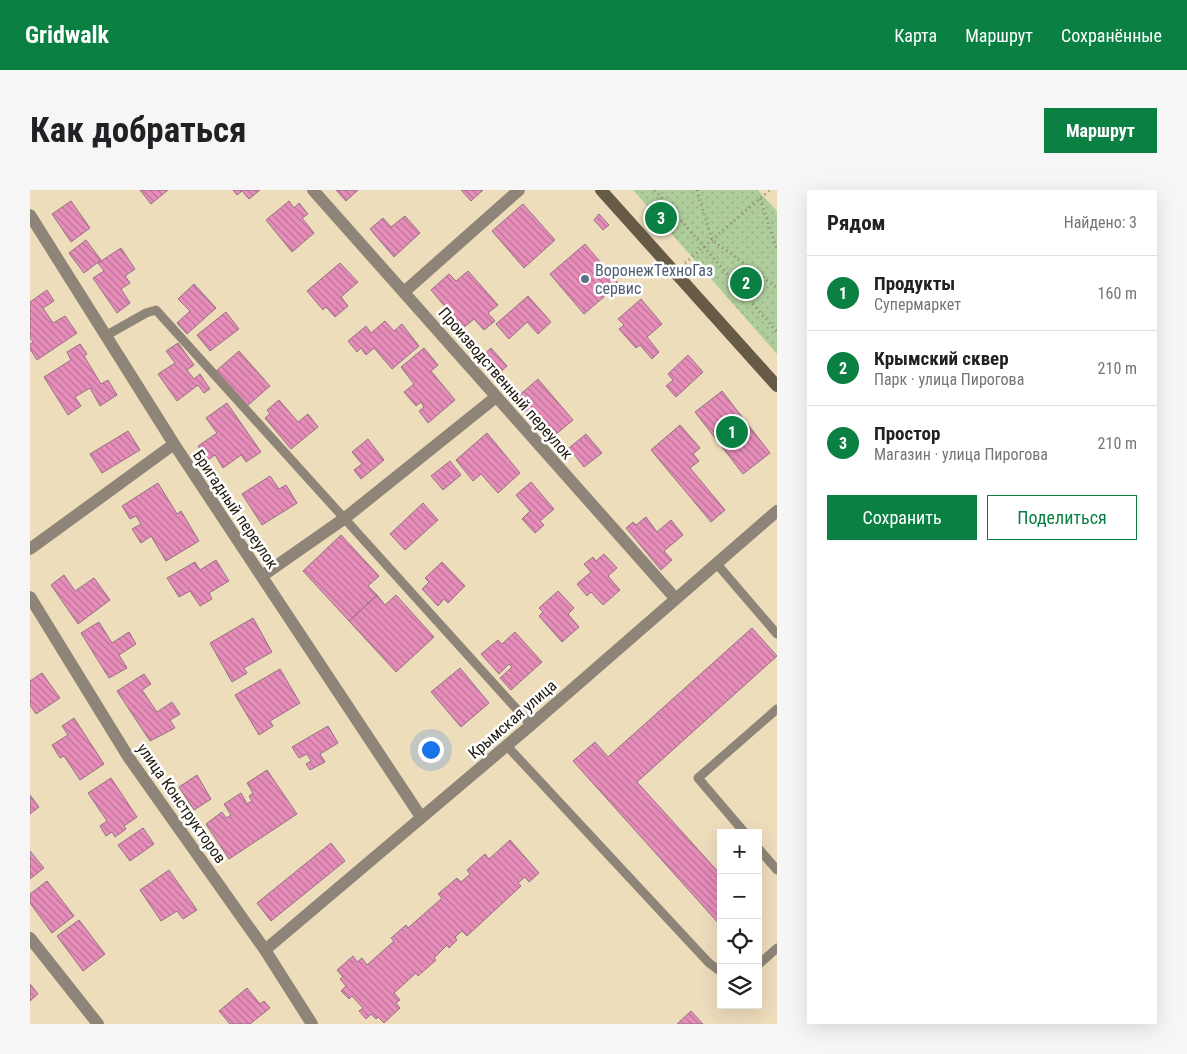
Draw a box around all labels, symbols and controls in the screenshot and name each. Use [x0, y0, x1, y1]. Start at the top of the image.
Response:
text: Gridwalk [25, 21, 109, 49]
text: Карта [894, 25, 937, 46]
text: Маршрут [965, 25, 1033, 46]
text: Сохранённые [1061, 25, 1162, 46]
button: Маршрут [1044, 108, 1157, 153]
text: Как добраться [30, 110, 246, 151]
pin: 3 [645, 199, 677, 237]
text: Рядом [827, 211, 886, 235]
text: Найдено: 3 [1064, 213, 1137, 232]
place label: ВоронежТехноГаз сервис [595, 261, 713, 298]
pin: 2 [730, 264, 762, 302]
text: Продукты [874, 272, 955, 295]
marker: ВоронежТехноГаз сервис [579, 273, 591, 285]
text: 1 [839, 284, 847, 303]
text: 160 m [1098, 284, 1137, 303]
text: Супермаркет [874, 295, 961, 314]
street label: Производственный переулок [434, 303, 577, 463]
text: Крымский сквер [874, 347, 1009, 370]
text: 2 [839, 359, 847, 378]
text: 210 m [1098, 359, 1137, 378]
text: Парк · улица Пирогова [874, 370, 1024, 389]
pin: 1 [716, 413, 748, 451]
text: Простор [874, 422, 940, 445]
text: 3 [839, 434, 847, 453]
text: 210 m [1098, 434, 1137, 453]
text: Магазин · улица Пирогова [874, 445, 1048, 464]
street label: Бригадный переулок [189, 446, 283, 572]
button: Сохранить [827, 495, 977, 540]
button: Поделиться [987, 495, 1137, 540]
street label: Крымская улица [464, 676, 560, 763]
your location [418, 737, 444, 763]
street label: улица Конструкторов [133, 740, 230, 867]
map controls [717, 829, 762, 1009]
button: + [717, 829, 762, 874]
button: − [717, 874, 762, 919]
button: locate [717, 919, 762, 964]
button: layers [717, 964, 762, 1009]

